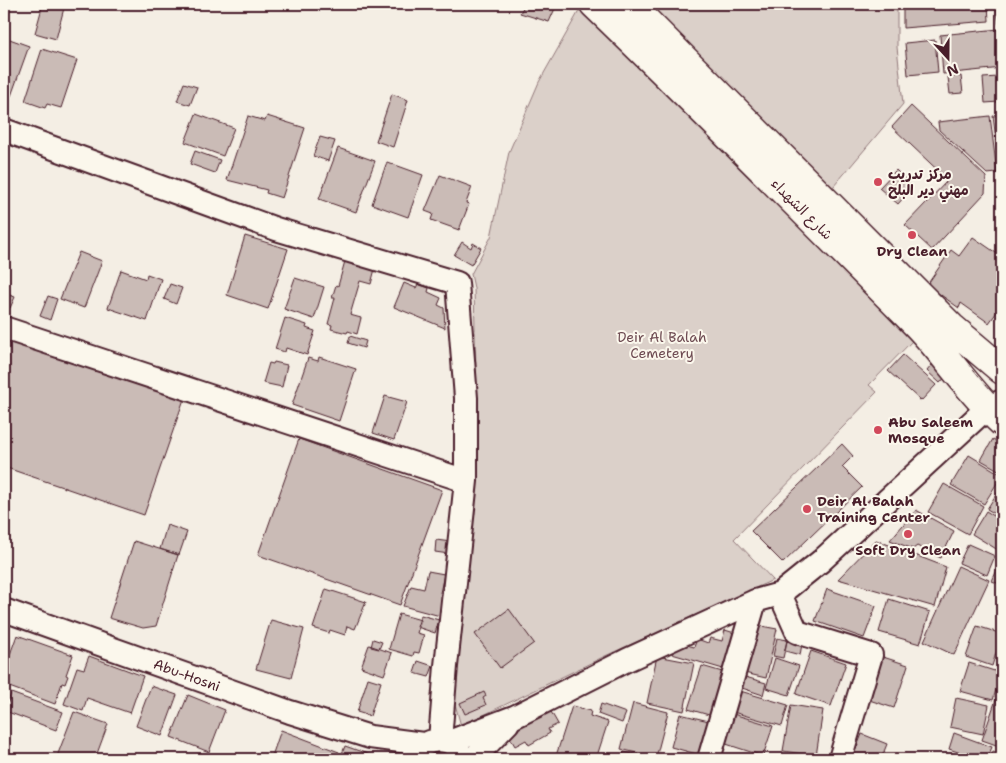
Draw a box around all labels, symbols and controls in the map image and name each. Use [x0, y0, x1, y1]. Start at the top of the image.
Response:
north arrow [924, 32, 974, 82]
text: N [944, 60, 961, 81]
place label: مركز تدريب مهني دير البلح [888, 165, 969, 203]
street label: شارع الشهداء [767, 174, 837, 244]
marker: مركز تدريب مهني دير البلح [872, 176, 884, 188]
marker: Dry Clean [906, 229, 918, 241]
place label: Dry Clean [876, 242, 948, 260]
park label: Deir Al Balah Cemetery [617, 328, 707, 362]
place label: Abu Saleem Mosque [888, 413, 973, 447]
marker: Abu Saleem Mosque [872, 424, 884, 436]
place label: Deir Al Balah Training Center [817, 492, 930, 526]
marker: Deir Al Balah Training Center [801, 503, 813, 515]
marker: Soft Dry Clean [902, 528, 914, 540]
place label: Soft Dry Clean [855, 541, 961, 559]
street label: Abu-Hosni [151, 655, 223, 695]

